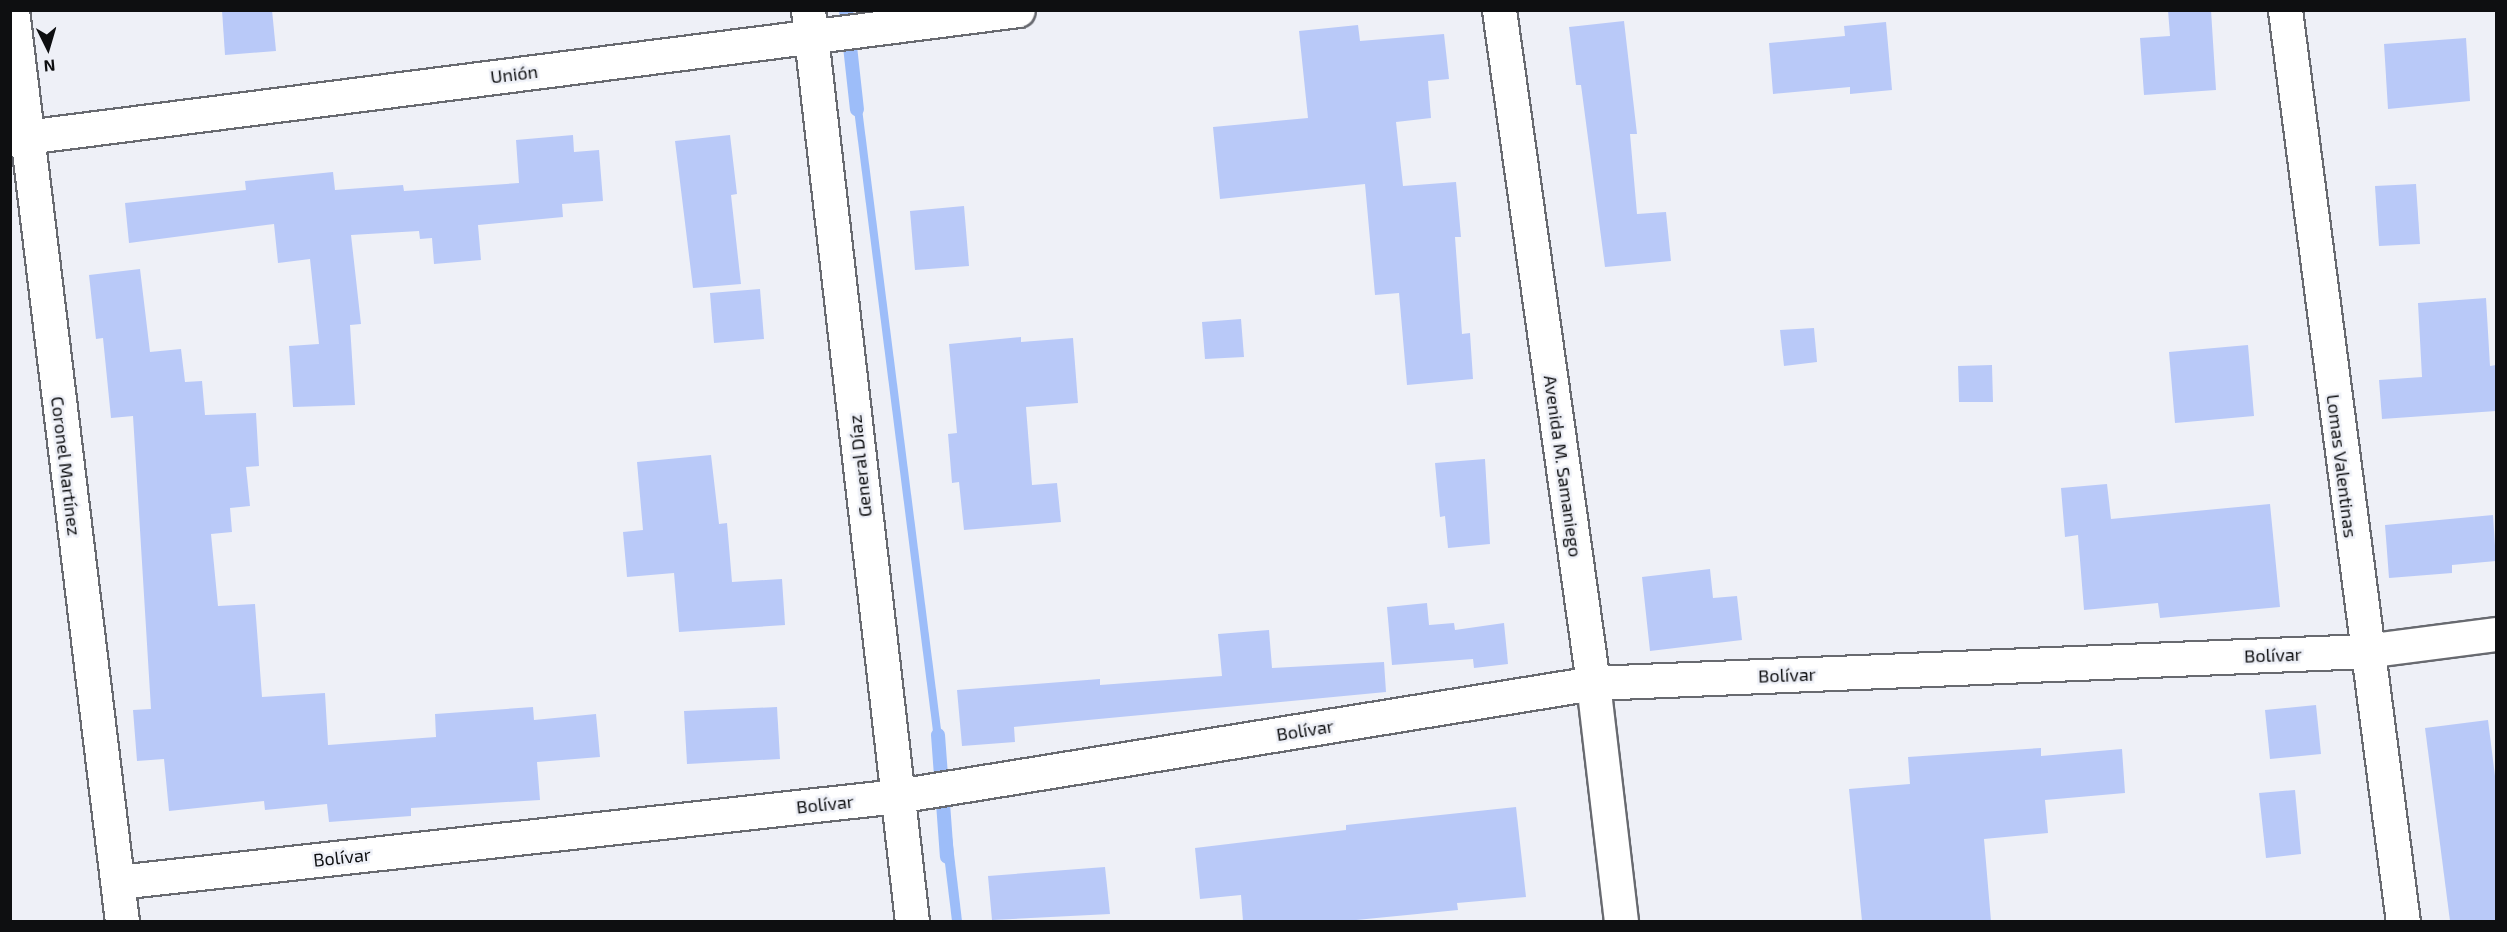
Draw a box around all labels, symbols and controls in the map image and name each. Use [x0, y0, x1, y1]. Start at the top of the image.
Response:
north arrow [18, 18, 78, 78]
text: N [43, 56, 56, 76]
street label: Unión [489, 60, 539, 88]
street label: Avenida M. Samaniego [1540, 374, 1586, 558]
street label: Lomas Valentinas [2322, 393, 2362, 539]
street label: Coronel Martínez [47, 395, 85, 537]
street label: General Díaz [844, 414, 876, 518]
street label: Bolívar [2244, 643, 2302, 667]
street label: Bolívar [1758, 663, 1816, 687]
street label: Bolívar [1275, 715, 1335, 745]
street label: Bolívar [795, 790, 855, 818]
street label: Bolívar [312, 843, 372, 871]

